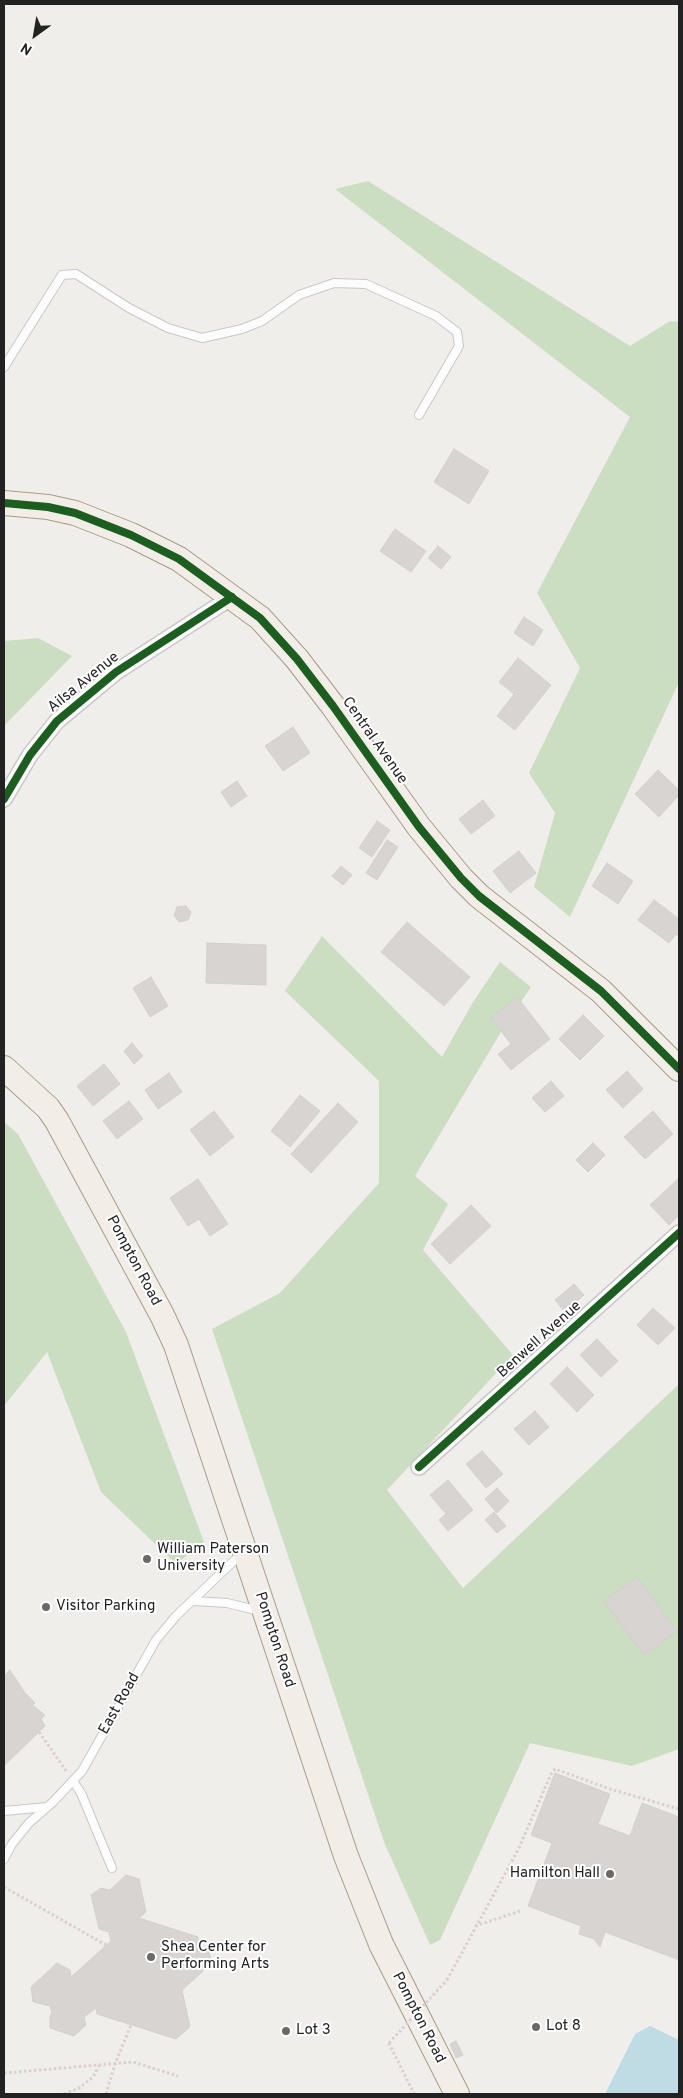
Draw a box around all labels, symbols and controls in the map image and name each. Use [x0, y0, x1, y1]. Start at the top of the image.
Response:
north arrow [10, 10, 60, 60]
text: N [18, 38, 36, 58]
street label: Ailsa Avenue [45, 649, 123, 717]
street label: Central Avenue [337, 694, 411, 788]
street label: Pompton Road [102, 1213, 164, 1309]
street label: Benwell Avenue [494, 1298, 586, 1382]
place label: William Paterson University [157, 1541, 269, 1576]
marker: William Paterson University [141, 1553, 153, 1565]
street label: Pompton Road [250, 1590, 298, 1690]
place label: Visitor Parking [56, 1598, 155, 1616]
marker: Visitor Parking [40, 1601, 52, 1613]
street label: East Road [96, 1670, 144, 1738]
place label: Hamilton Hall [510, 1865, 600, 1883]
marker: Hamilton Hall [604, 1868, 616, 1880]
place label: Shea Center for Performing Arts [161, 1939, 269, 1974]
marker: Shea Center for Performing Arts [145, 1951, 157, 1963]
street label: Pompton Road [387, 1970, 449, 2066]
place label: Lot 8 [546, 2018, 581, 2036]
marker: Lot 8 [530, 2021, 542, 2033]
place label: Lot 3 [296, 2022, 331, 2040]
marker: Lot 3 [280, 2025, 292, 2037]

